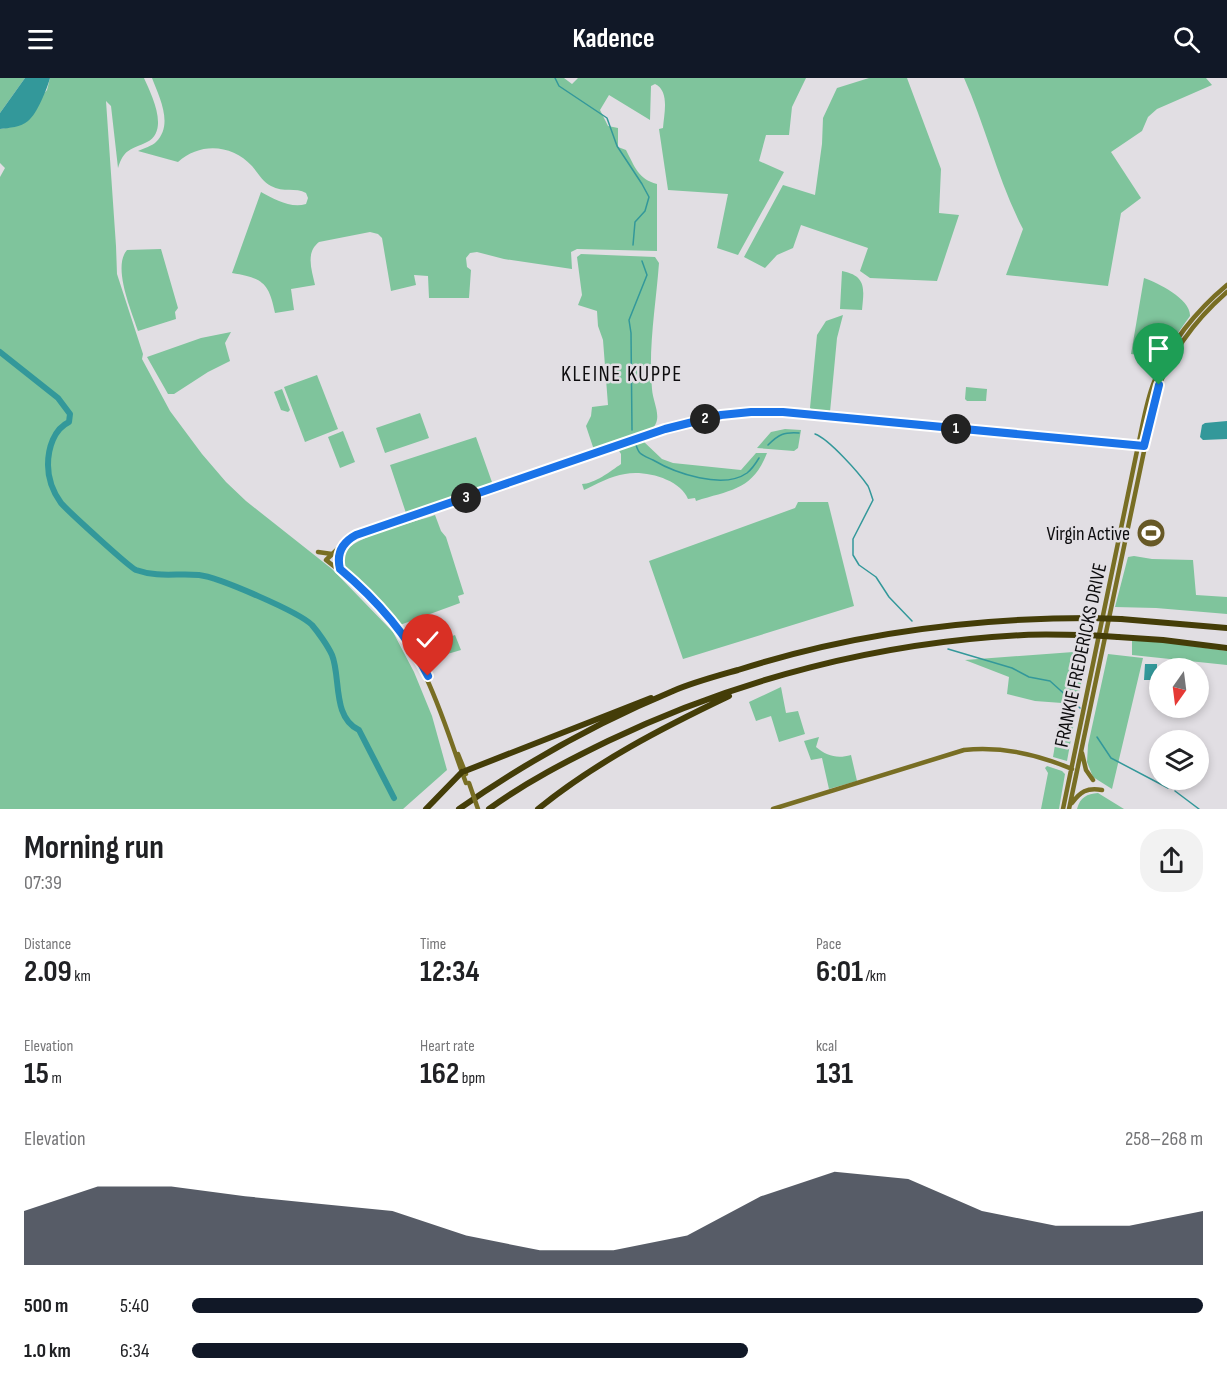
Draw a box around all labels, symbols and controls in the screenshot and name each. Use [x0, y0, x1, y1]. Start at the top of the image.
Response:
icon: menu [24, 23, 57, 56]
text: Kadence [572, 23, 655, 55]
icon: search [1170, 23, 1203, 56]
pin [1133, 323, 1184, 385]
icon: arrive [1142, 332, 1175, 365]
district label: KLEINE KUPPE [561, 361, 683, 388]
pin: 2 [690, 404, 720, 434]
text: 2 [701, 409, 709, 428]
pin: 1 [941, 414, 971, 444]
text: 1 [953, 419, 959, 438]
pin: 3 [451, 483, 481, 513]
text: 3 [462, 488, 470, 507]
sports icon: Virgin Active [1135, 517, 1167, 549]
place label: Virgin Active [1046, 522, 1130, 546]
street label: FRANKIE FREDERICKS DRIVE [1050, 561, 1112, 749]
pin [402, 614, 453, 676]
icon: check [411, 623, 444, 656]
north arrow [1149, 658, 1209, 718]
map controls [1149, 658, 1209, 790]
button: layers [1149, 730, 1209, 790]
text: Morning run [24, 828, 164, 868]
button: share [1140, 829, 1203, 892]
text: 07:39 [24, 871, 62, 895]
text: Distance [24, 935, 71, 954]
text: Time [420, 935, 446, 954]
text: Pace [816, 935, 841, 954]
text: 2.09 [24, 954, 72, 990]
text: 12:34 [420, 954, 479, 990]
text: 6:01 [816, 954, 863, 990]
text: km [72, 967, 91, 986]
text: /km [863, 967, 886, 986]
text: Elevation [24, 1037, 73, 1056]
text: Heart rate [420, 1037, 475, 1056]
text: kcal [816, 1037, 837, 1056]
text: 15 [24, 1056, 49, 1092]
text: 162 [420, 1056, 459, 1092]
text: 131 [816, 1056, 853, 1092]
text: m [49, 1069, 62, 1088]
text: bpm [459, 1069, 485, 1088]
text: Elevation [24, 1127, 86, 1151]
text: 258–268 m [1125, 1127, 1203, 1151]
text: 500 m [24, 1294, 68, 1318]
text: 5:40 [120, 1294, 149, 1318]
text: 1.0 km [24, 1339, 71, 1363]
text: 6:34 [120, 1339, 149, 1363]

